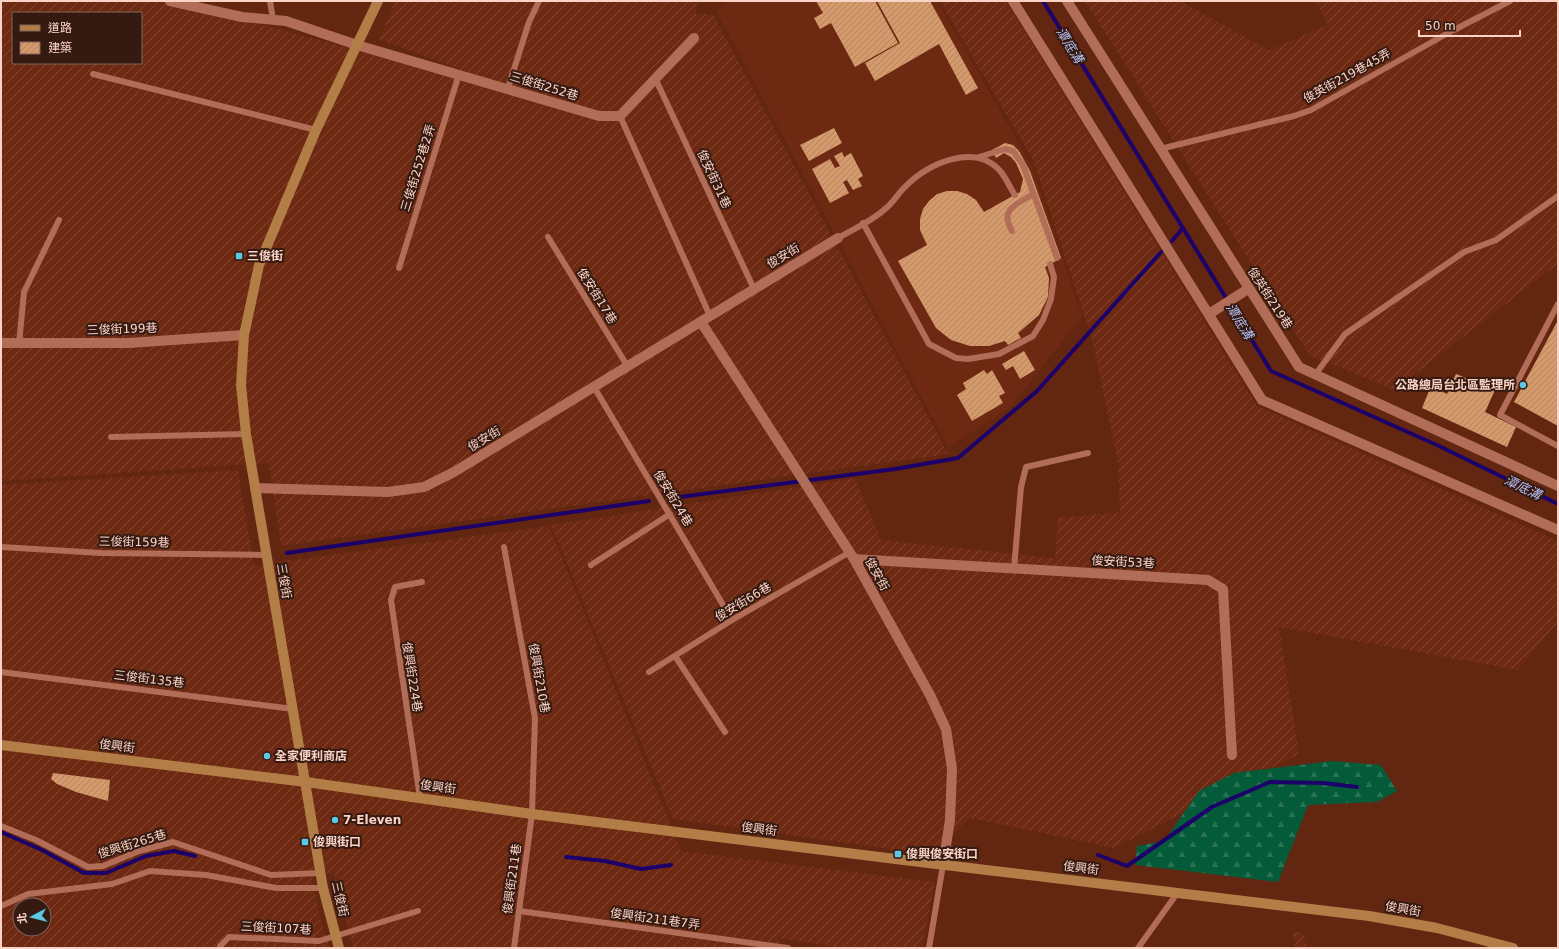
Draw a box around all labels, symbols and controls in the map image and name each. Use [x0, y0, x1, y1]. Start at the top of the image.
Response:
legend [12, 12, 142, 64]
scale bar [1419, 12, 1520, 38]
text: 50 m [1425, 19, 1456, 33]
text: 道路 [48, 21, 72, 35]
water label: 潭底溝 [1053, 25, 1087, 67]
text: 建築 [48, 41, 72, 55]
street label: 俊英街219巷45弄 [1301, 46, 1393, 106]
street label: 三俊街252巷 [508, 69, 580, 103]
street label: 三俊街252巷2弄 [398, 123, 438, 213]
street label: 俊安街31巷 [694, 147, 734, 211]
street label: 俊安街 [764, 241, 802, 271]
place label: 三俊街 [247, 249, 283, 263]
marker: 三俊街 [234, 251, 244, 261]
street label: 俊英街219巷 [1245, 264, 1295, 332]
street label: 俊安街17巷 [574, 265, 620, 327]
water label: 潭底溝 [1223, 301, 1257, 343]
street label: 三俊街199巷 [86, 321, 158, 337]
place label: 公路總局台北區監理所 [1395, 378, 1515, 392]
marker: 公路總局台北區監理所 [1518, 380, 1528, 390]
street label: 俊安街 [465, 424, 503, 454]
street label: 俊安街24巷 [651, 467, 695, 529]
water label: 潭底溝 [1502, 472, 1545, 504]
street label: 三俊街159巷 [98, 534, 170, 550]
street label: 俊安街53巷 [1091, 553, 1155, 571]
street label: 俊安街 [862, 555, 892, 593]
street label: 三俊街 [274, 562, 294, 600]
street label: 俊安街66巷 [712, 580, 774, 624]
street label: 俊興街224巷 [400, 641, 424, 713]
street label: 俊興街210巷 [526, 642, 552, 714]
street label: 三俊街135巷 [113, 668, 185, 690]
street label: 俊興街 [98, 737, 136, 755]
place label: 全家便利商店 [275, 749, 347, 763]
marker: 全家便利商店 [262, 751, 272, 761]
street label: 俊興街 [419, 778, 457, 796]
place label: 7-Eleven [343, 813, 401, 827]
marker: 7-Eleven [330, 815, 340, 825]
street label: 俊興街 [740, 820, 778, 838]
street label: 俊興街265巷 [96, 827, 168, 861]
place label: 俊興街口 [313, 835, 361, 849]
marker: 俊興街口 [300, 837, 310, 847]
street label: 俊興街211巷 [500, 843, 524, 915]
place label: 俊興俊安街口 [906, 847, 978, 861]
marker: 俊興俊安街口 [893, 849, 903, 859]
street label: 俊興街 [1062, 859, 1100, 877]
street label: 三俊街 [329, 880, 351, 918]
north arrow [12, 897, 52, 937]
street label: 俊興街 [1384, 899, 1422, 919]
street label: 俊興街211巷7弄 [609, 906, 701, 932]
text: 北 [15, 912, 30, 924]
street label: 三俊街107巷 [240, 919, 312, 937]

